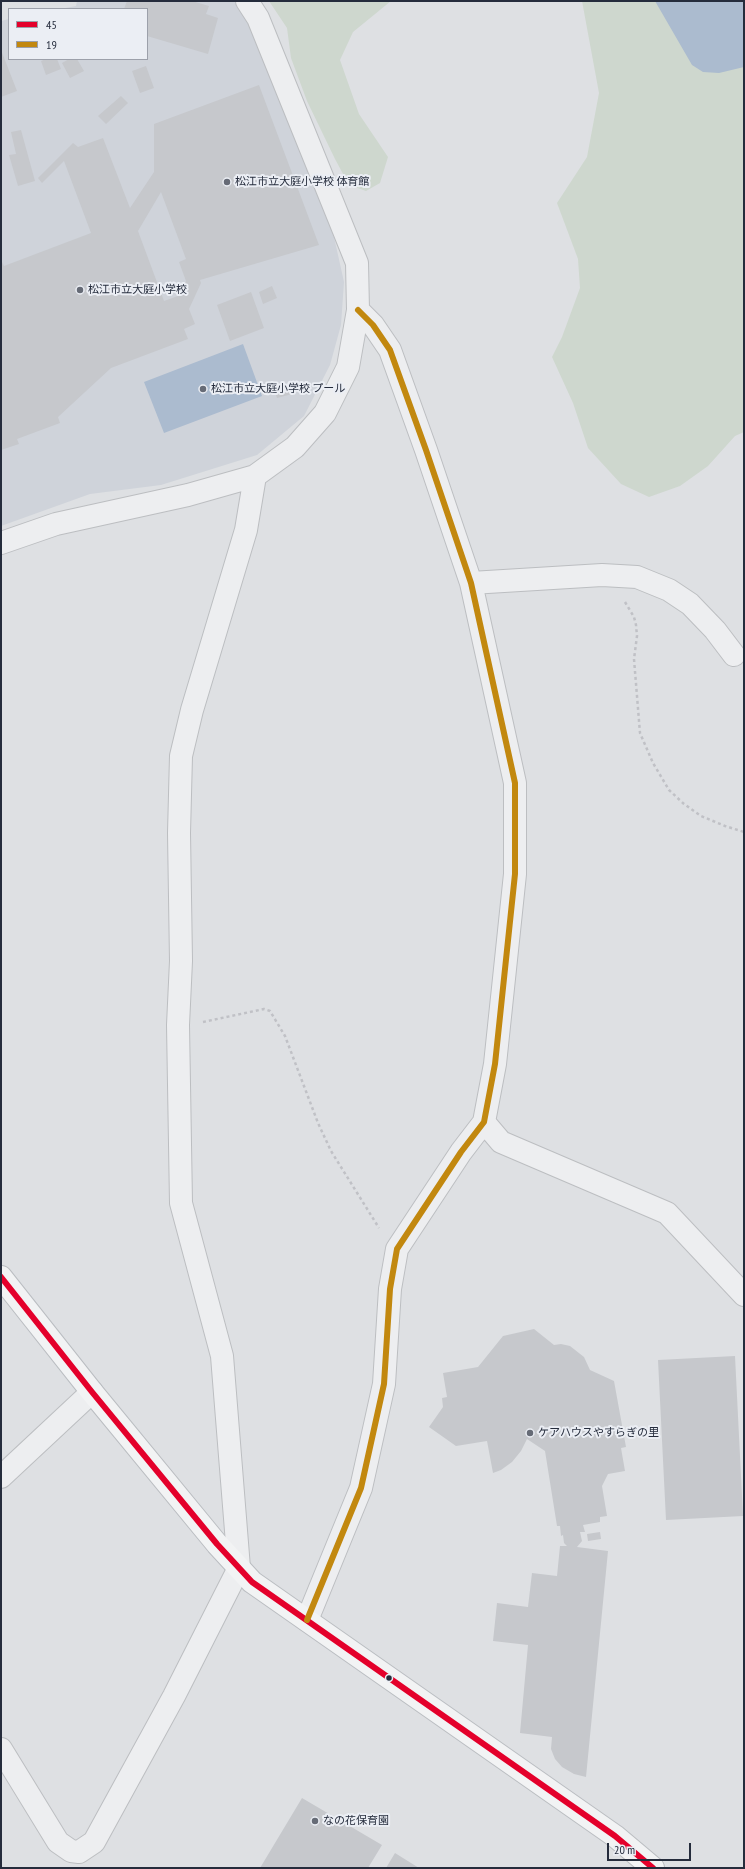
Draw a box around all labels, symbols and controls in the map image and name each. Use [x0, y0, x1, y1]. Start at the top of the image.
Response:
legend [8, 8, 148, 60]
text: 45 [46, 17, 57, 32]
text: 19 [46, 37, 57, 52]
place label: 松江市立大庭小学校 体育館 [235, 175, 369, 189]
marker: 松江市立大庭小学校 体育館 [222, 177, 232, 187]
place label: 松江市立大庭小学校 [88, 283, 187, 297]
marker: 松江市立大庭小学校 [75, 285, 85, 295]
place label: 松江市立大庭小学校 プール [211, 382, 345, 396]
marker: 松江市立大庭小学校 プール [198, 384, 208, 394]
place label: ケアハウスやすらぎの里 [538, 1426, 659, 1440]
marker: ケアハウスやすらぎの里 [525, 1428, 535, 1438]
unlabelled marker [384, 1673, 394, 1683]
place label: なの花保育園 [323, 1814, 389, 1828]
marker: なの花保育園 [310, 1816, 320, 1826]
scale bar [609, 1835, 693, 1861]
text: 20 m [614, 1842, 635, 1857]

